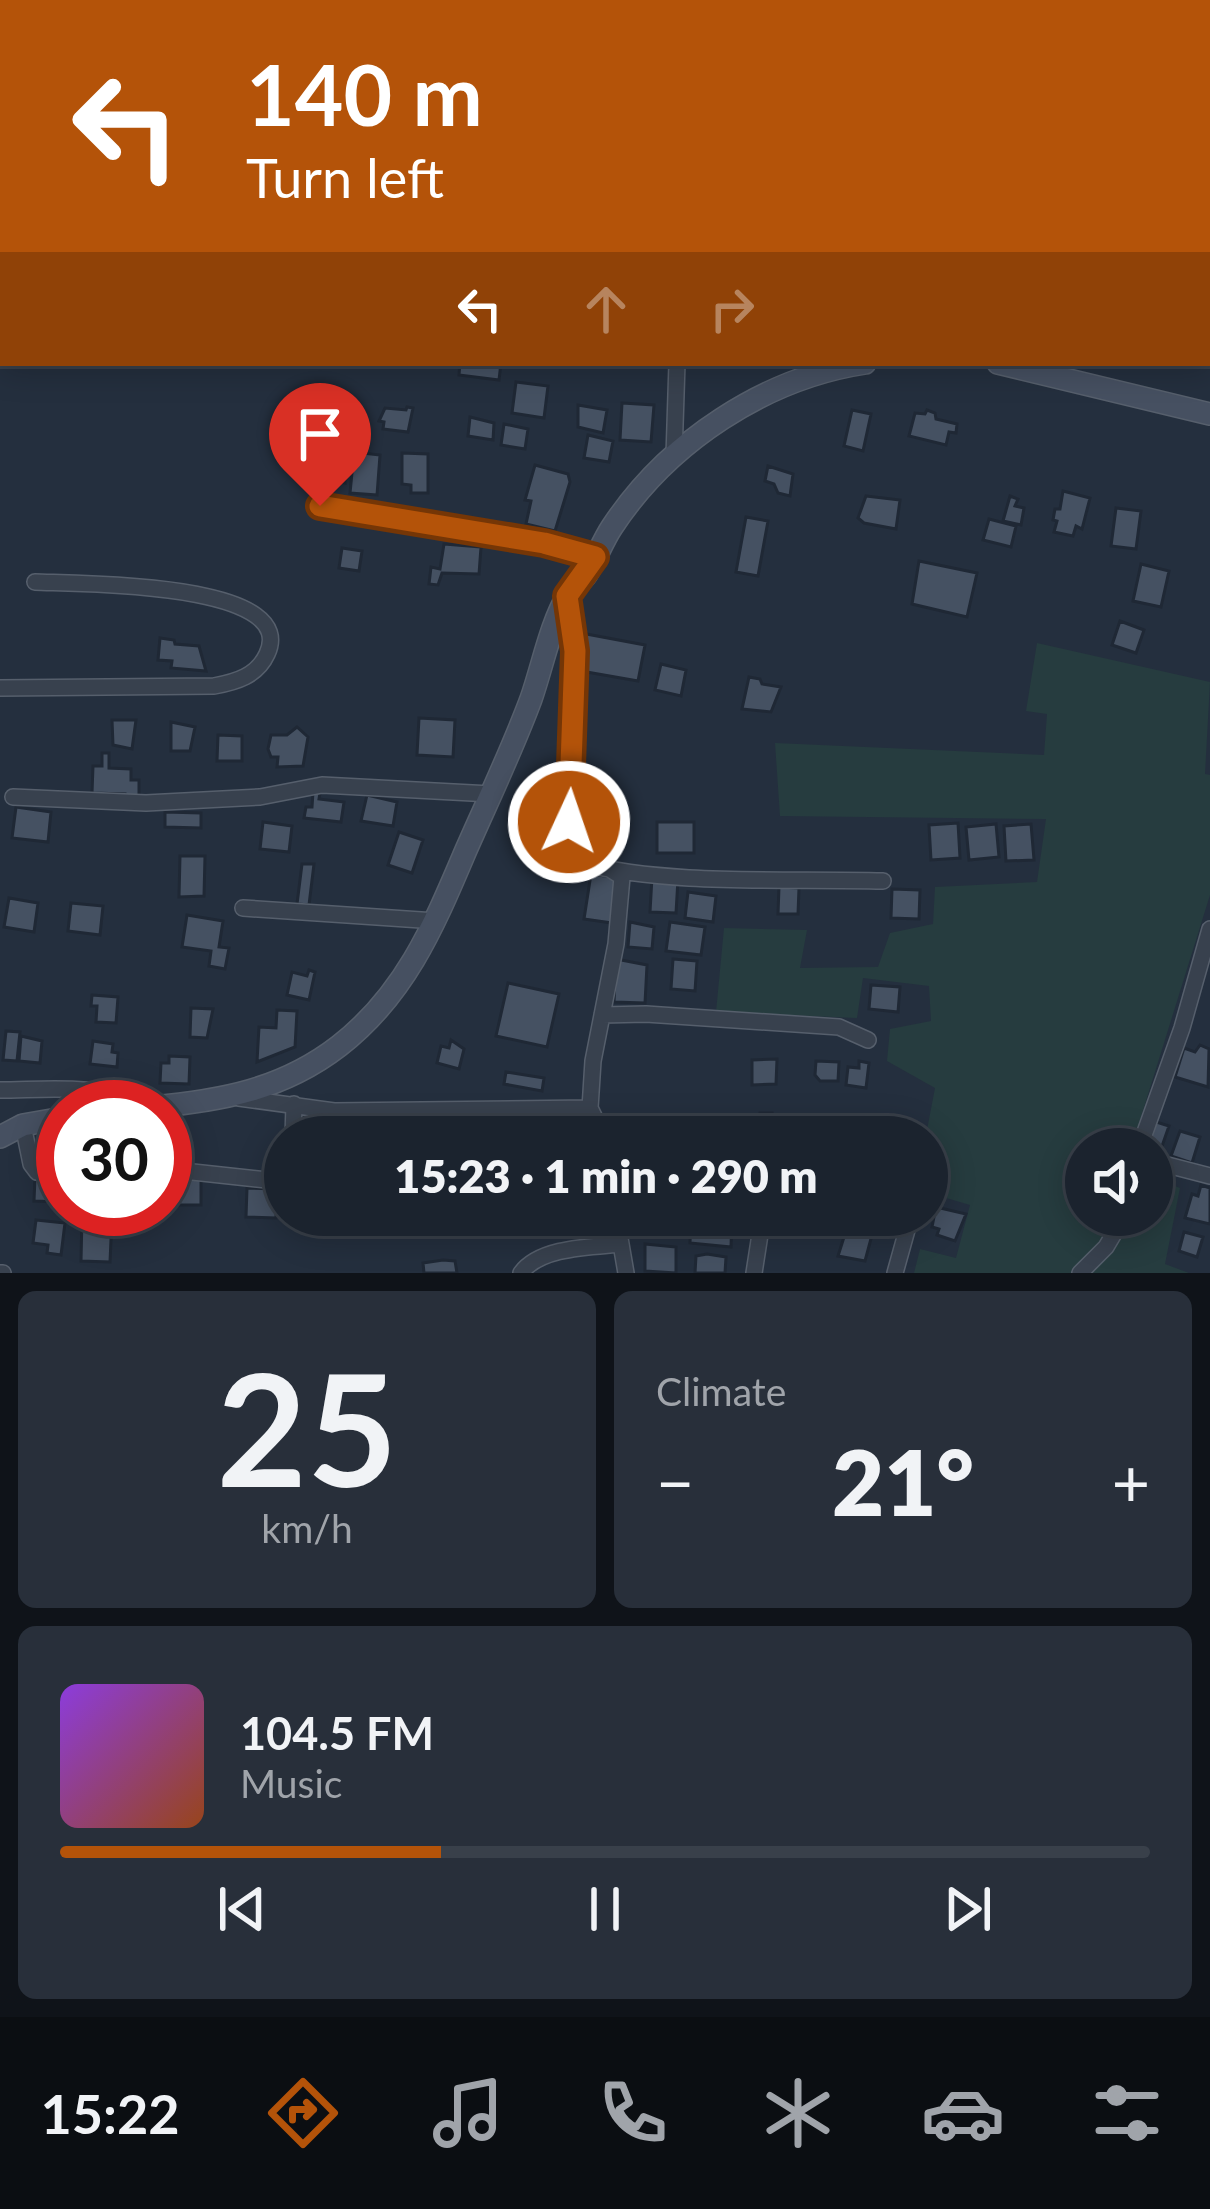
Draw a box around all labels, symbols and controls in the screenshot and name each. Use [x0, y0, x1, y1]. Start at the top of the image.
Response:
text: 140 m [246, 43, 483, 144]
icon: left [48, 48, 204, 204]
text: Turn left [246, 145, 444, 210]
icon: left [447, 276, 513, 342]
icon: ahead [573, 276, 639, 342]
icon: right [699, 276, 765, 342]
pin [269, 383, 371, 506]
icon: arrive [287, 401, 353, 467]
position arrow [506, 759, 632, 885]
speed limit sign: 30 [36, 1080, 192, 1236]
map controls [1065, 1128, 1173, 1236]
button: sound [1065, 1128, 1173, 1236]
text: 15:23 · 1 min · 290 m [394, 1149, 818, 1203]
text: 25 [217, 1333, 397, 1520]
text: Climate [656, 1368, 786, 1414]
text: 21° [832, 1427, 974, 1535]
text: − [656, 1442, 694, 1521]
text: + [1112, 1442, 1150, 1521]
text: km/h [261, 1505, 353, 1551]
text: 104.5 FM [240, 1706, 434, 1760]
text: Music [240, 1760, 342, 1806]
icon: previous [209, 1876, 275, 1942]
icon: pause [572, 1876, 638, 1942]
icon: next [935, 1876, 1001, 1942]
icon: directions [261, 2071, 345, 2155]
icon: music [426, 2071, 510, 2155]
icon: phone [591, 2071, 675, 2155]
icon: climate [756, 2071, 840, 2155]
icon: car [921, 2071, 1005, 2155]
icon: filters [1085, 2071, 1169, 2155]
text: 15:22 [40, 2081, 180, 2146]

